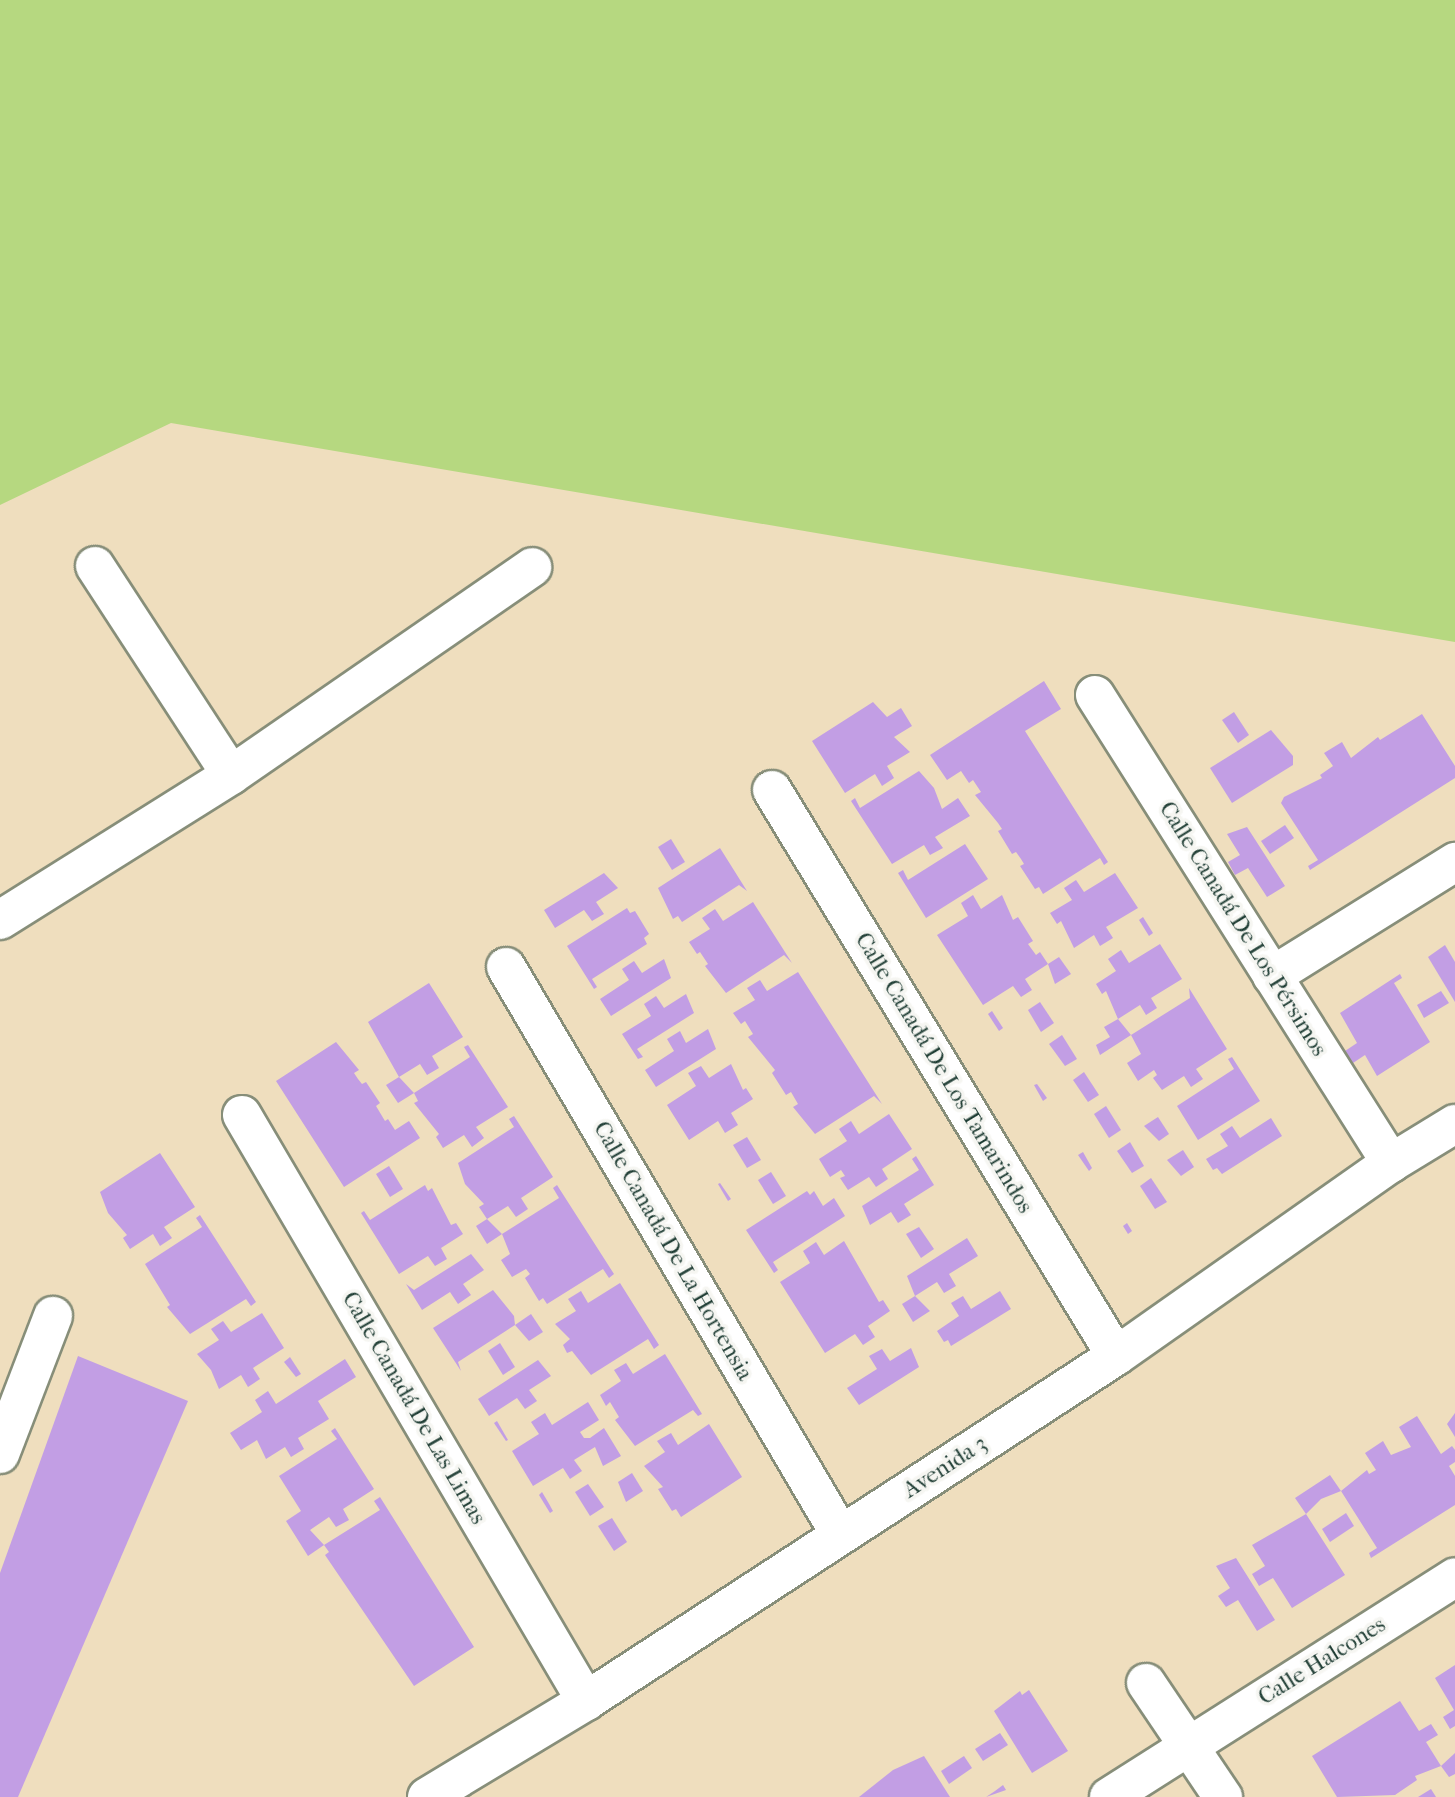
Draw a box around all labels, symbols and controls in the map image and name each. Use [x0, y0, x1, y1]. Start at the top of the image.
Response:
street label: Calle Canadá De Los Pérsimos [1153, 797, 1333, 1061]
street label: Calle Canadá De Los Tamarindos [849, 928, 1039, 1218]
street label: Calle Canadá De La Hortensia [587, 1116, 759, 1386]
street label: Calle Canadá De Las Limas [336, 1287, 492, 1529]
street label: Avenida 3 [898, 1430, 992, 1504]
street label: Calle Halcones [1253, 1611, 1391, 1711]

